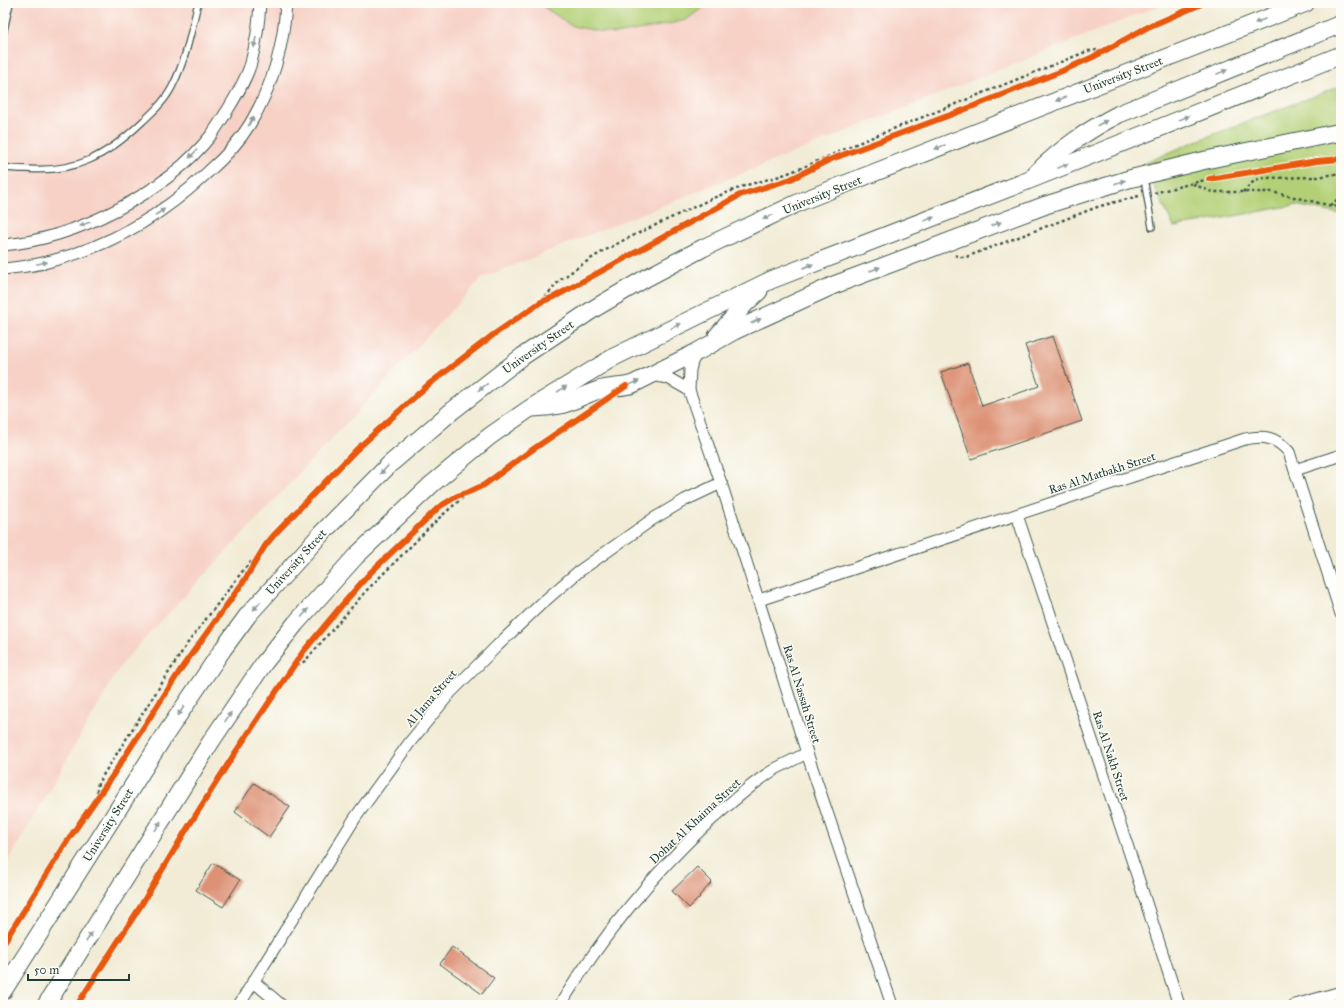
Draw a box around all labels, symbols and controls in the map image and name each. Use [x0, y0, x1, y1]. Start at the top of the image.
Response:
one-way arrow [1254, 18, 1266, 24]
one-way arrow [252, 35, 258, 48]
street label: University Street [1081, 53, 1165, 97]
one-way arrow [1216, 68, 1228, 74]
one-way arrow [1055, 96, 1067, 102]
one-way arrow [248, 115, 255, 126]
one-way arrow [1178, 115, 1189, 121]
one-way arrow [1096, 120, 1108, 126]
one-way arrow [934, 144, 946, 150]
one-way arrow [189, 148, 198, 159]
one-way arrow [1057, 163, 1069, 169]
street label: University Street [781, 173, 864, 217]
one-way arrow [1114, 179, 1126, 185]
one-way arrow [155, 208, 165, 216]
one-way arrow [762, 214, 774, 220]
one-way arrow [923, 216, 934, 222]
one-way arrow [991, 220, 1003, 226]
one-way arrow [80, 221, 91, 227]
one-way arrow [35, 260, 48, 266]
one-way arrow [802, 262, 814, 268]
one-way arrow [869, 266, 881, 272]
street label: University Street [500, 317, 577, 377]
one-way arrow [750, 318, 761, 324]
one-way arrow [670, 323, 682, 329]
one-way arrow [628, 380, 640, 386]
one-way arrow [478, 382, 489, 391]
one-way arrow [556, 385, 568, 392]
street label: Ras Al Matbakh Street [1047, 449, 1158, 497]
one-way arrow [379, 465, 389, 475]
street label: University Street [263, 526, 330, 598]
one-way arrow [252, 601, 261, 611]
one-way arrow [301, 607, 310, 618]
street label: Ras Al Nassah Street [780, 643, 824, 746]
street label: Al Jama Street [402, 666, 461, 731]
one-way arrow [177, 706, 185, 716]
street label: Ras Al Nakh Street [1090, 709, 1132, 804]
one-way arrow [224, 711, 231, 722]
street label: Dohat Al Khaima Street [647, 775, 744, 867]
street label: University Street [80, 785, 137, 864]
one-way arrow [154, 821, 162, 831]
one-way arrow [85, 931, 93, 942]
scale bar [28, 956, 129, 982]
text: 50 m [34, 963, 59, 977]

